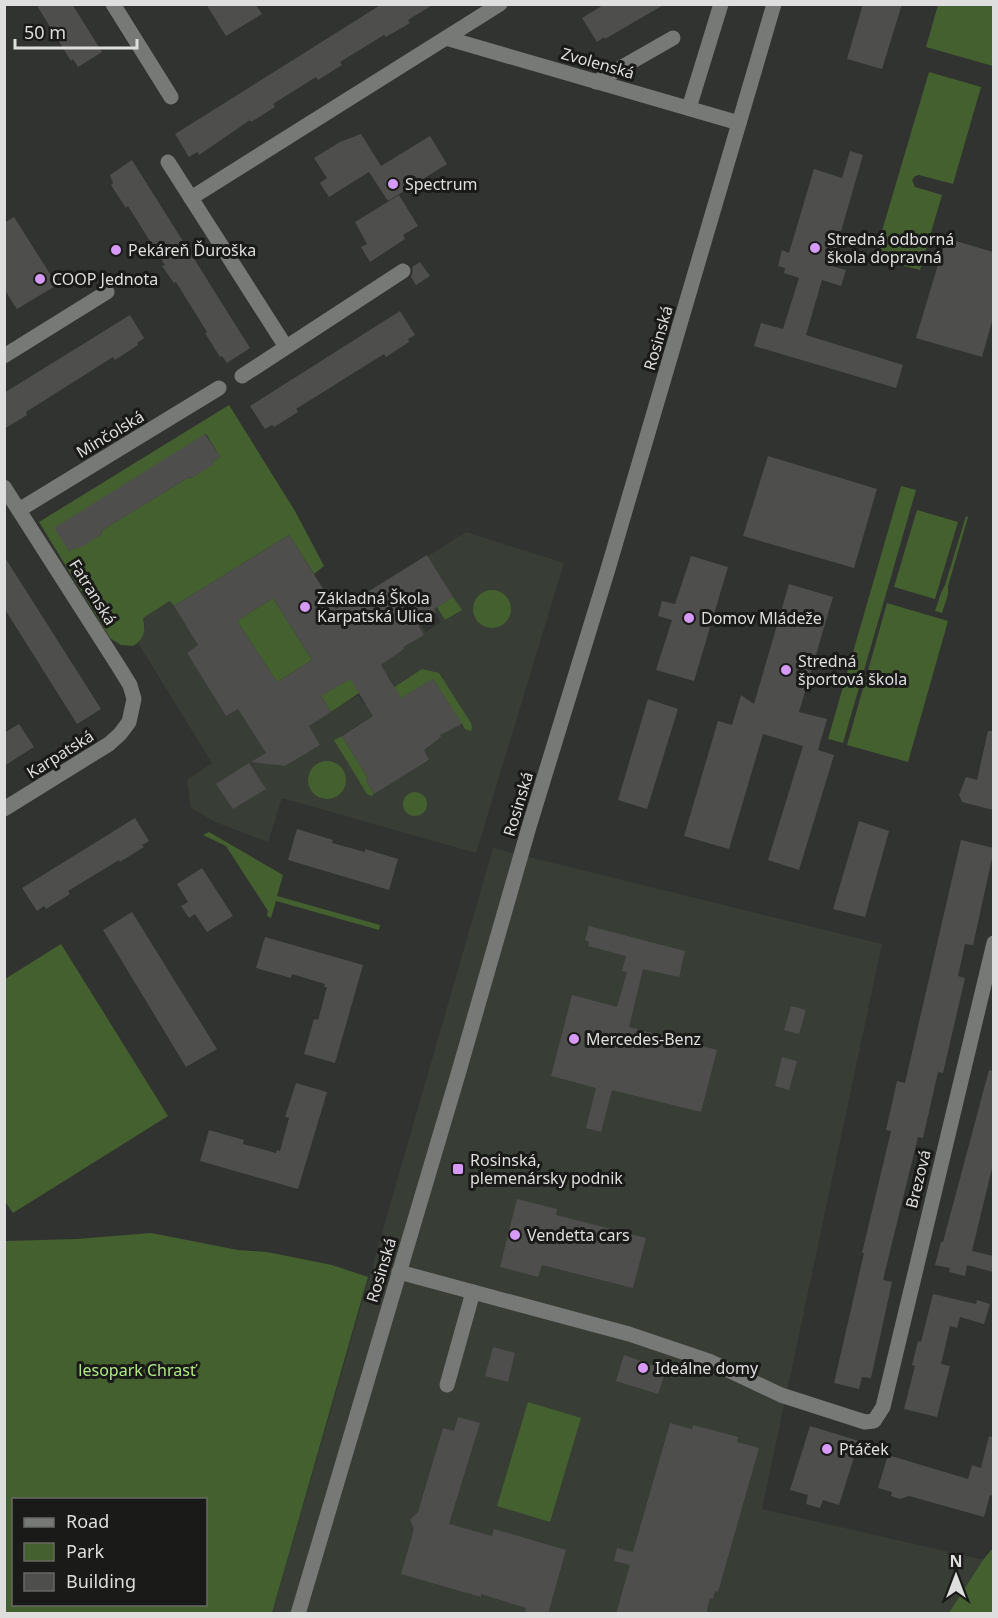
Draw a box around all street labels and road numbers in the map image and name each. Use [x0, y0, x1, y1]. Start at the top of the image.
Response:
street label: Zvolenská [559, 42, 637, 84]
street label: Rosinská [638, 303, 678, 373]
street label: Minčolská [72, 405, 148, 463]
street label: Fatranská [64, 555, 122, 629]
street label: Karpatská [22, 725, 98, 783]
street label: Rosinská [498, 769, 538, 839]
street label: Brezová [900, 1147, 936, 1211]
street label: Rosinská [361, 1235, 401, 1305]

